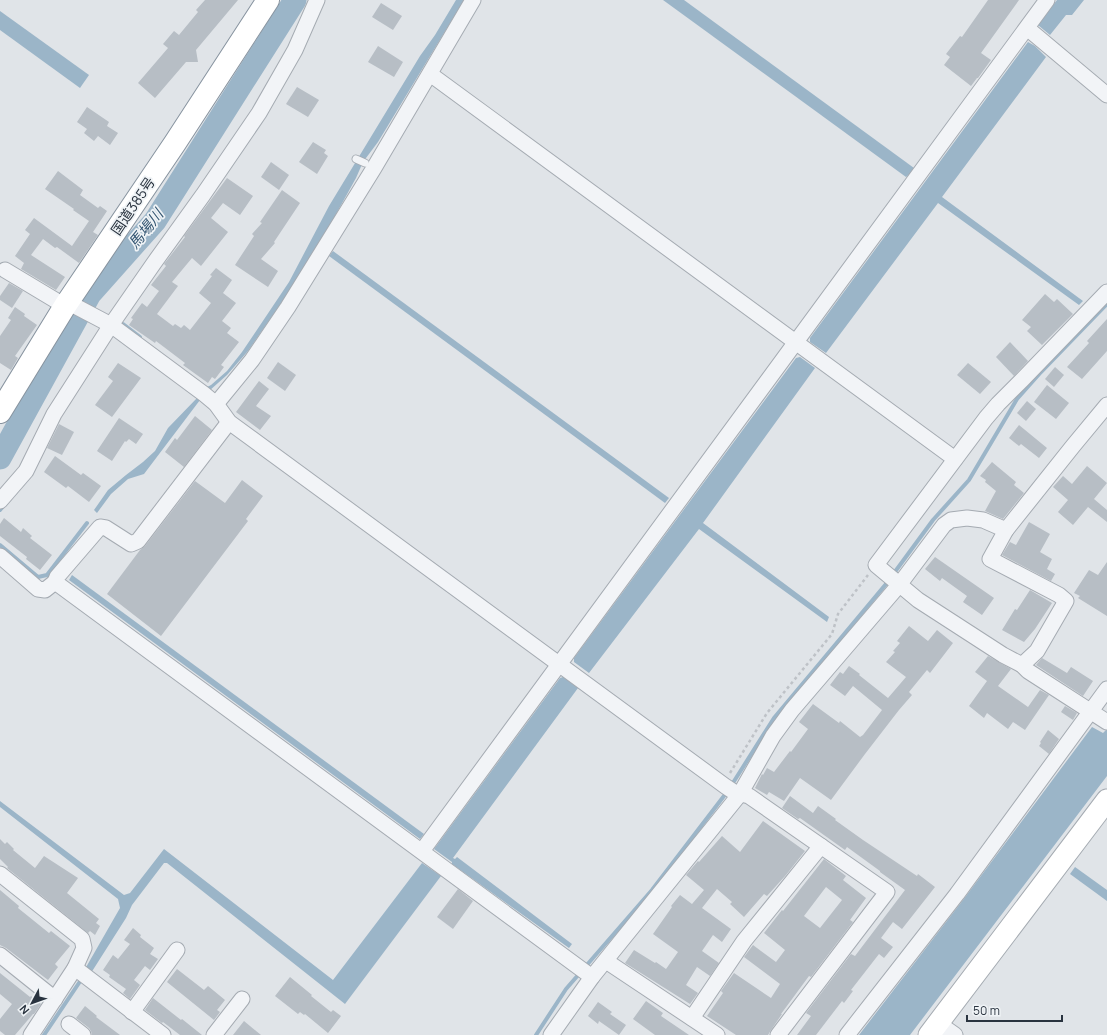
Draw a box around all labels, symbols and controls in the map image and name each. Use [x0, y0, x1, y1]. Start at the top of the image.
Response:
street label: 国道385号 [106, 173, 159, 238]
water label: 馬場川 [123, 203, 169, 253]
north arrow [12, 983, 52, 1023]
scale bar [967, 997, 1062, 1023]
text: N [16, 1002, 32, 1018]
text: 50 m [973, 1002, 1000, 1019]

